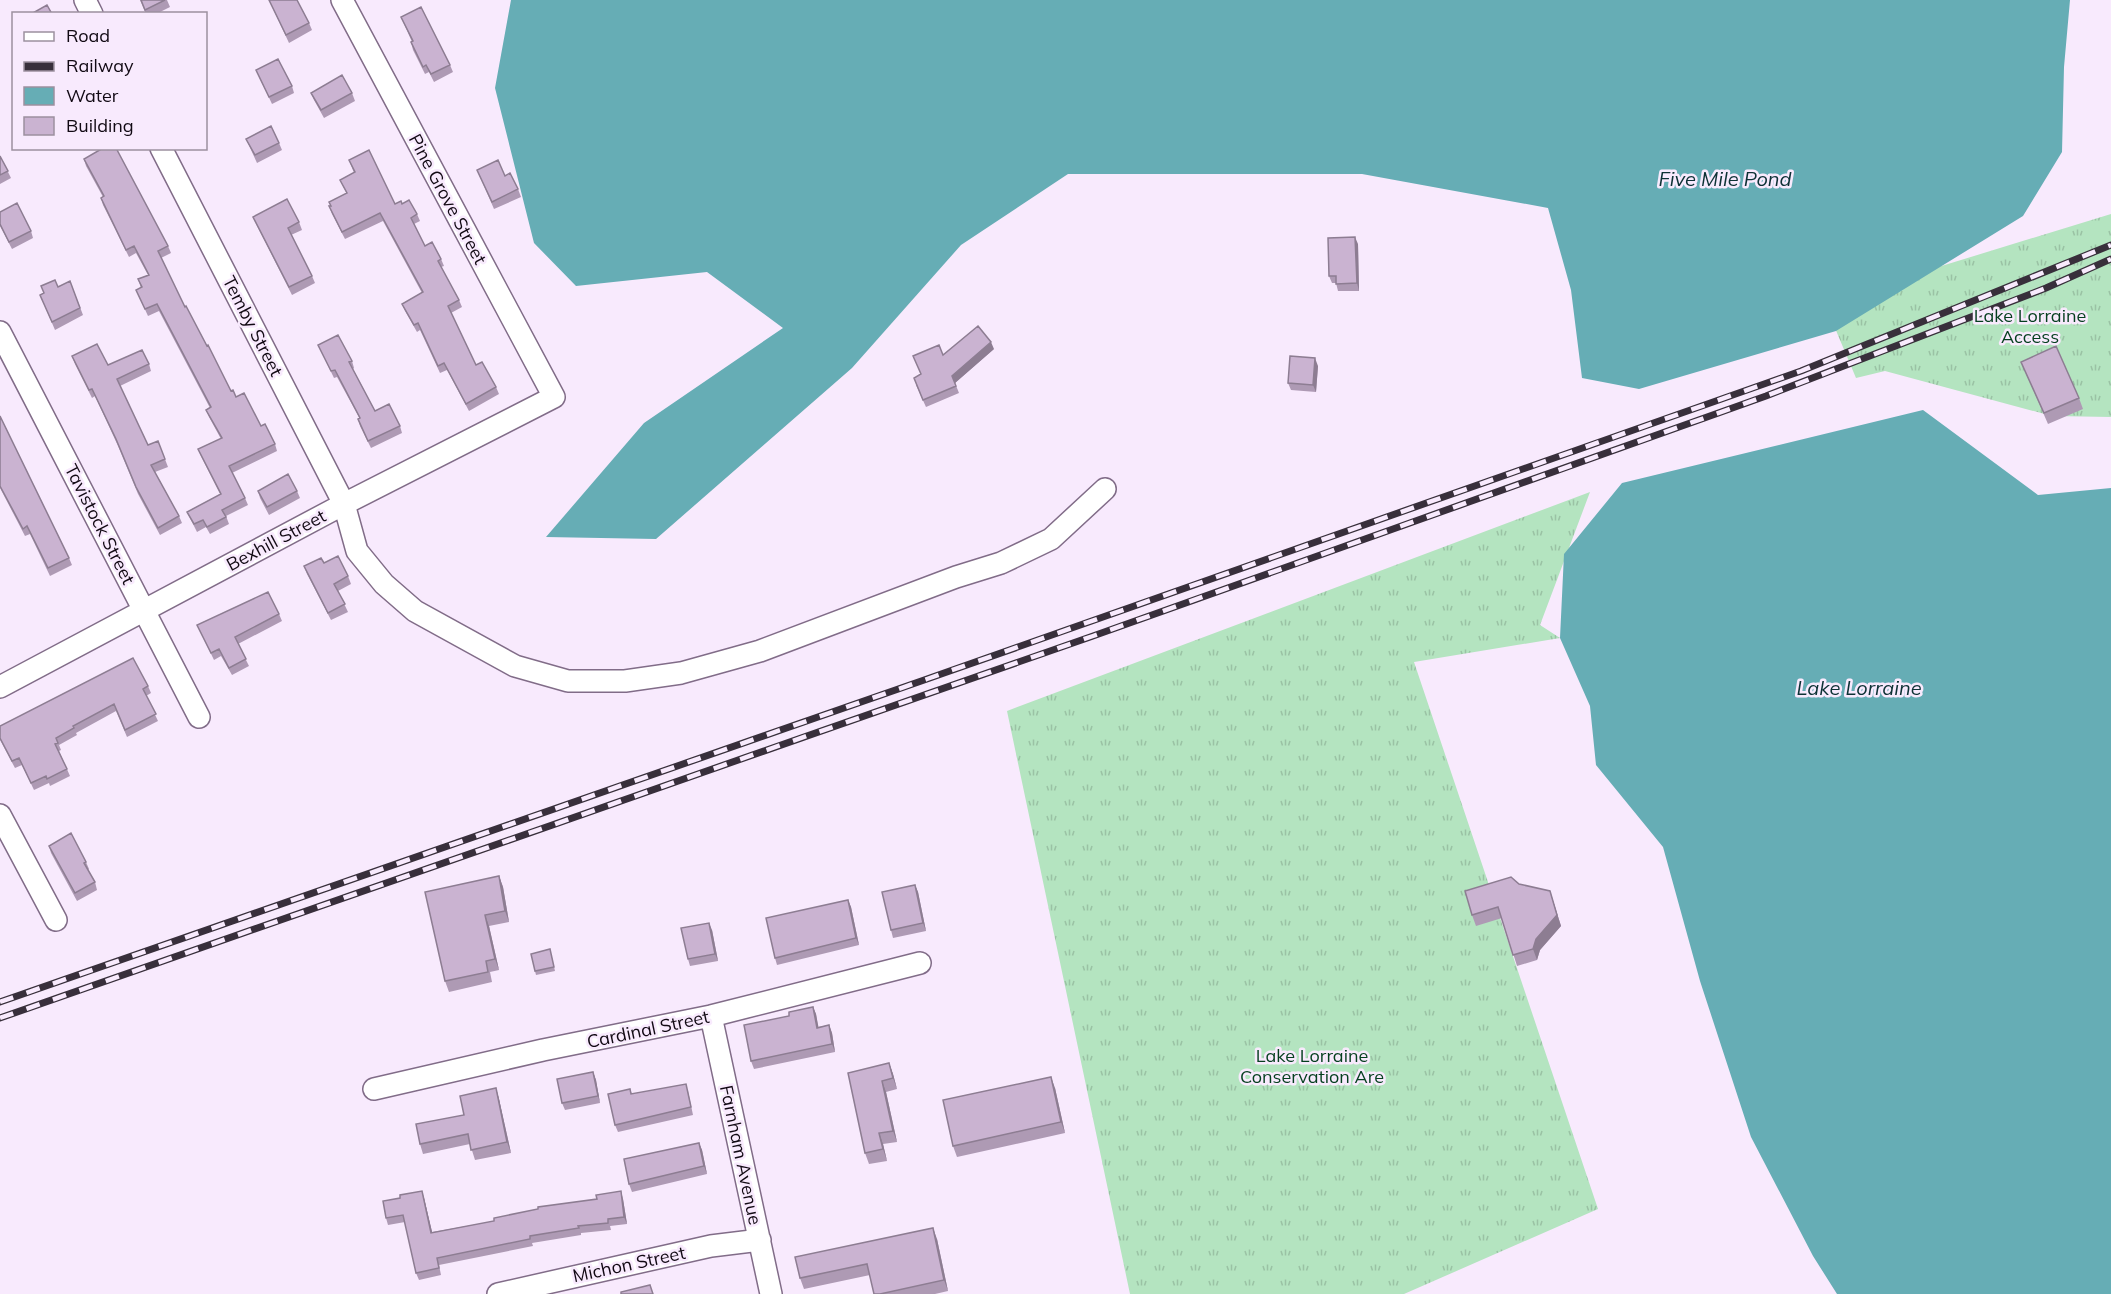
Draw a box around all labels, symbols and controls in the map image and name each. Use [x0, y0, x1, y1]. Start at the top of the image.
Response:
legend [12, 12, 207, 150]
text: Road [66, 24, 110, 47]
text: Railway [66, 54, 134, 77]
text: Water [66, 84, 119, 107]
text: Building [66, 114, 134, 137]
street label: Pine Grove Street [404, 130, 492, 268]
water label: Five Mile Pond [1658, 166, 1792, 191]
street label: Temby Street [218, 272, 288, 380]
park label: Lake Lorraine Access [1974, 304, 2086, 348]
street label: Tavistock Street [60, 460, 140, 588]
street label: Bexhill Street [222, 504, 330, 576]
water label: Lake Lorraine [1796, 675, 1922, 700]
street label: Cardinal Street [585, 1005, 711, 1053]
park label: Lake Lorraine Conservation Are [1240, 1044, 1384, 1088]
street label: Farnham Avenue [715, 1083, 767, 1227]
street label: Michon Street [571, 1241, 687, 1287]

